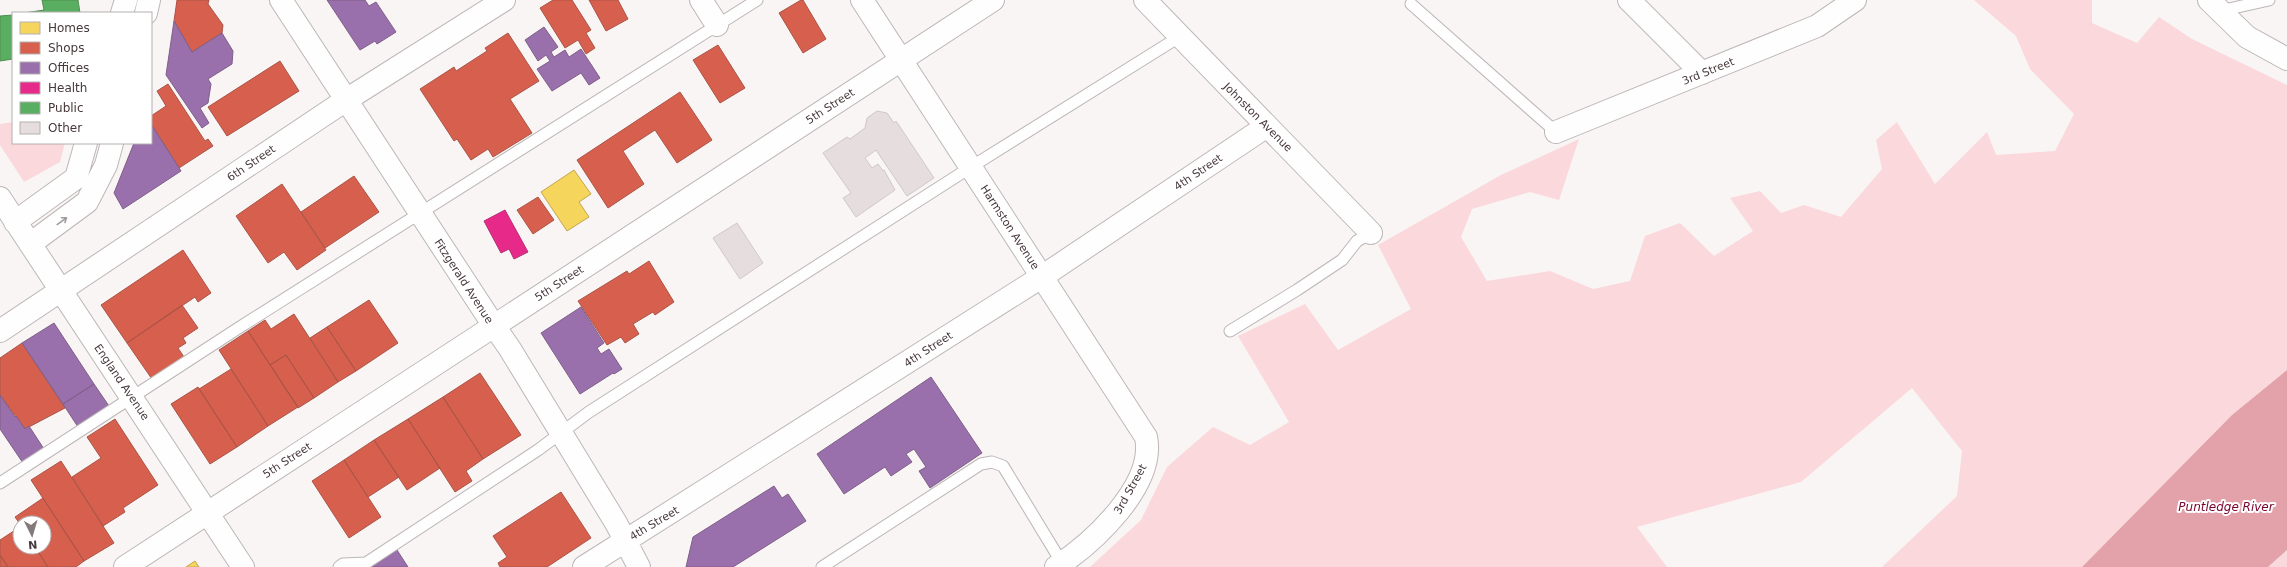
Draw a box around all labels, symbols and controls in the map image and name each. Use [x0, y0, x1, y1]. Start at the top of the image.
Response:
legend [12, 12, 152, 144]
text: Homes [48, 21, 90, 35]
text: Shops [48, 41, 84, 55]
street label: 3rd Street [1680, 55, 1737, 88]
text: Offices [48, 61, 89, 75]
street label: Johnston Avenue [1220, 80, 1295, 155]
text: Health [48, 81, 87, 95]
street label: 5th Street [804, 86, 858, 127]
text: Public [48, 101, 84, 115]
text: Other [48, 121, 82, 135]
street label: 6th Street [225, 142, 278, 184]
street label: 4th Street [1172, 151, 1225, 193]
street label: Harmston Avenue [977, 183, 1042, 272]
one-way arrow [56, 217, 67, 225]
street label: Fitzgerald Avenue [431, 237, 496, 326]
street label: 5th Street [533, 263, 587, 304]
street label: 4th Street [902, 329, 956, 370]
street label: England Avenue [91, 342, 152, 423]
street label: 5th Street [261, 440, 315, 481]
street label: 3rd Street [1111, 461, 1150, 517]
water label: Puntledge River [2178, 500, 2275, 514]
street label: 4th Street [627, 503, 682, 543]
north arrow [12, 515, 52, 555]
text: N [28, 538, 38, 551]

